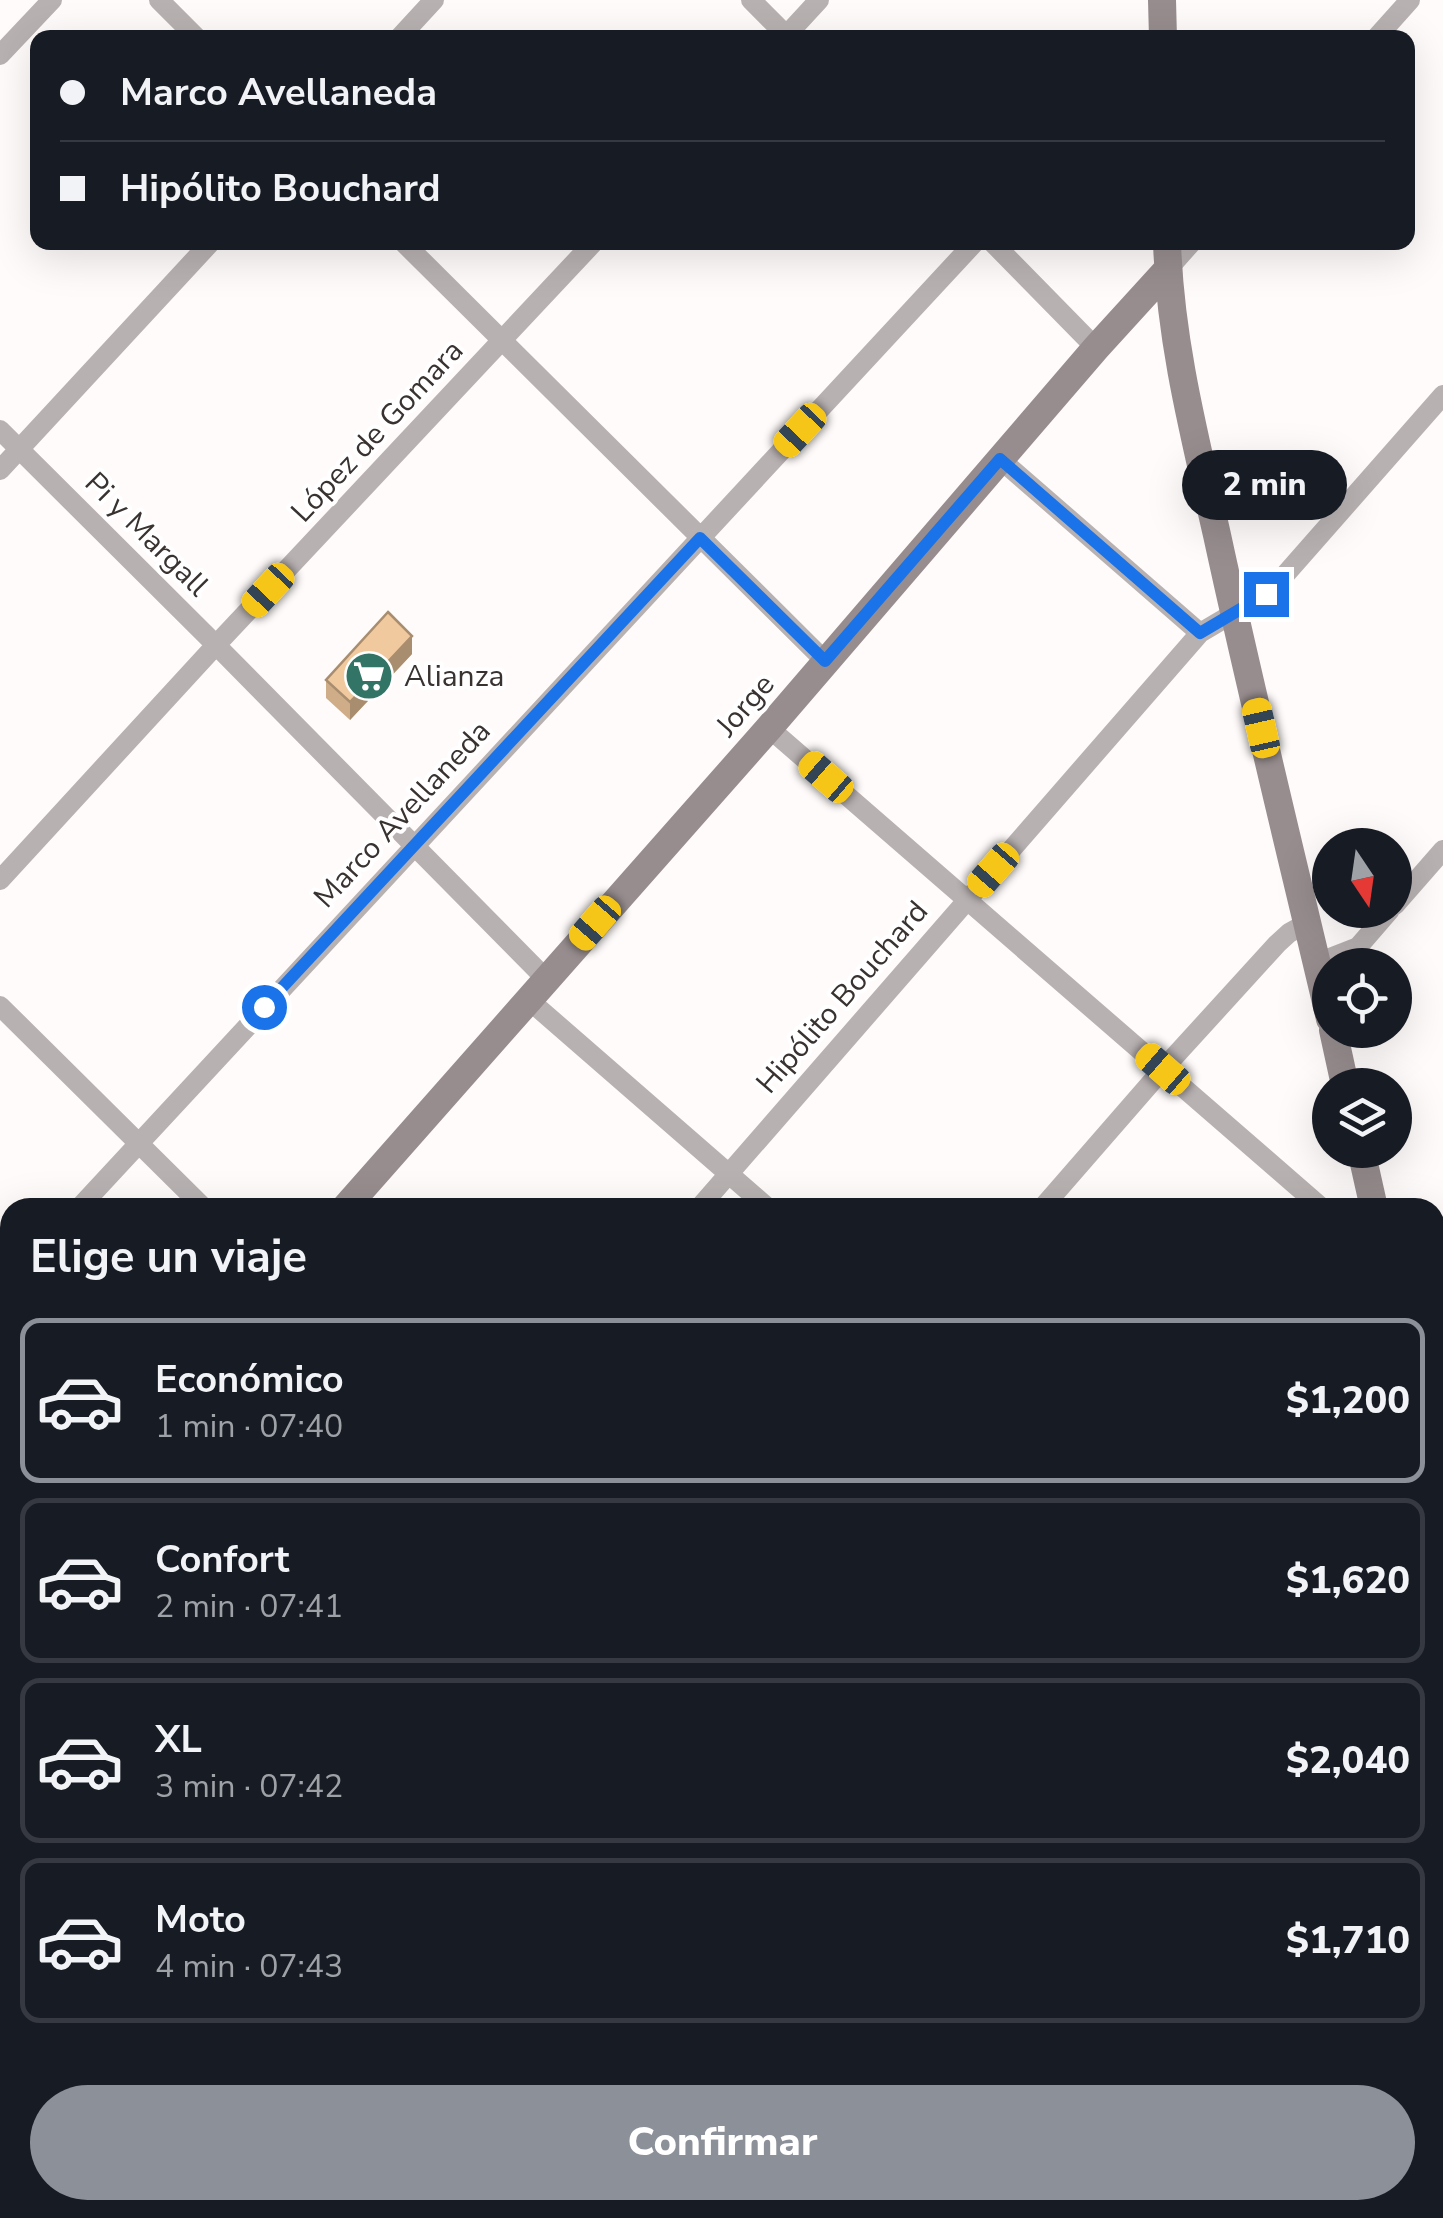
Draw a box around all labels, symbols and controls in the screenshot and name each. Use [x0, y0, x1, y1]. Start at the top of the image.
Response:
text: Marco Avellaneda [120, 67, 437, 118]
text: Hipólito Bouchard [120, 163, 441, 214]
street label: López de Gomara [282, 331, 473, 531]
car [769, 398, 831, 462]
callout: 2 min [1184, 449, 1348, 519]
street label: Pi y Margall [76, 463, 218, 606]
text: 2 min [1222, 463, 1307, 506]
car [237, 558, 299, 622]
route end [1244, 572, 1289, 617]
supermarket icon: Alianza [343, 650, 395, 702]
place label: Alianza [404, 656, 504, 697]
street label: Jorge [706, 665, 784, 746]
car [1240, 695, 1282, 761]
street label: Marco Avellaneda [305, 712, 500, 917]
car [794, 746, 858, 808]
north arrow [1312, 828, 1412, 928]
map controls [1312, 828, 1412, 1168]
car [962, 838, 1024, 902]
car [564, 891, 626, 955]
street label: Hipólito Bouchard [747, 892, 938, 1103]
button: locate [1312, 948, 1412, 1048]
route start [242, 985, 287, 1030]
car [1131, 1038, 1195, 1100]
button: layers [1312, 1068, 1412, 1168]
text: Elige un viaje [30, 1227, 307, 1288]
text: Económico [155, 1354, 344, 1405]
icon: car [35, 1356, 125, 1446]
text: $1,200 [1286, 1375, 1410, 1426]
text: 1 min · 07:40 [155, 1405, 343, 1448]
text: Confort [155, 1534, 289, 1585]
icon: car [35, 1536, 125, 1626]
text: $1,620 [1286, 1555, 1410, 1606]
text: 2 min · 07:41 [155, 1585, 343, 1628]
text: XL [155, 1714, 202, 1765]
icon: car [35, 1716, 125, 1806]
text: $2,040 [1286, 1735, 1410, 1786]
text: 3 min · 07:42 [155, 1765, 343, 1808]
text: Moto [155, 1894, 246, 1945]
icon: car [35, 1896, 125, 1986]
text: $1,710 [1286, 1915, 1410, 1966]
text: 4 min · 07:43 [155, 1945, 343, 1988]
button: Confirmar [30, 2085, 1415, 2200]

